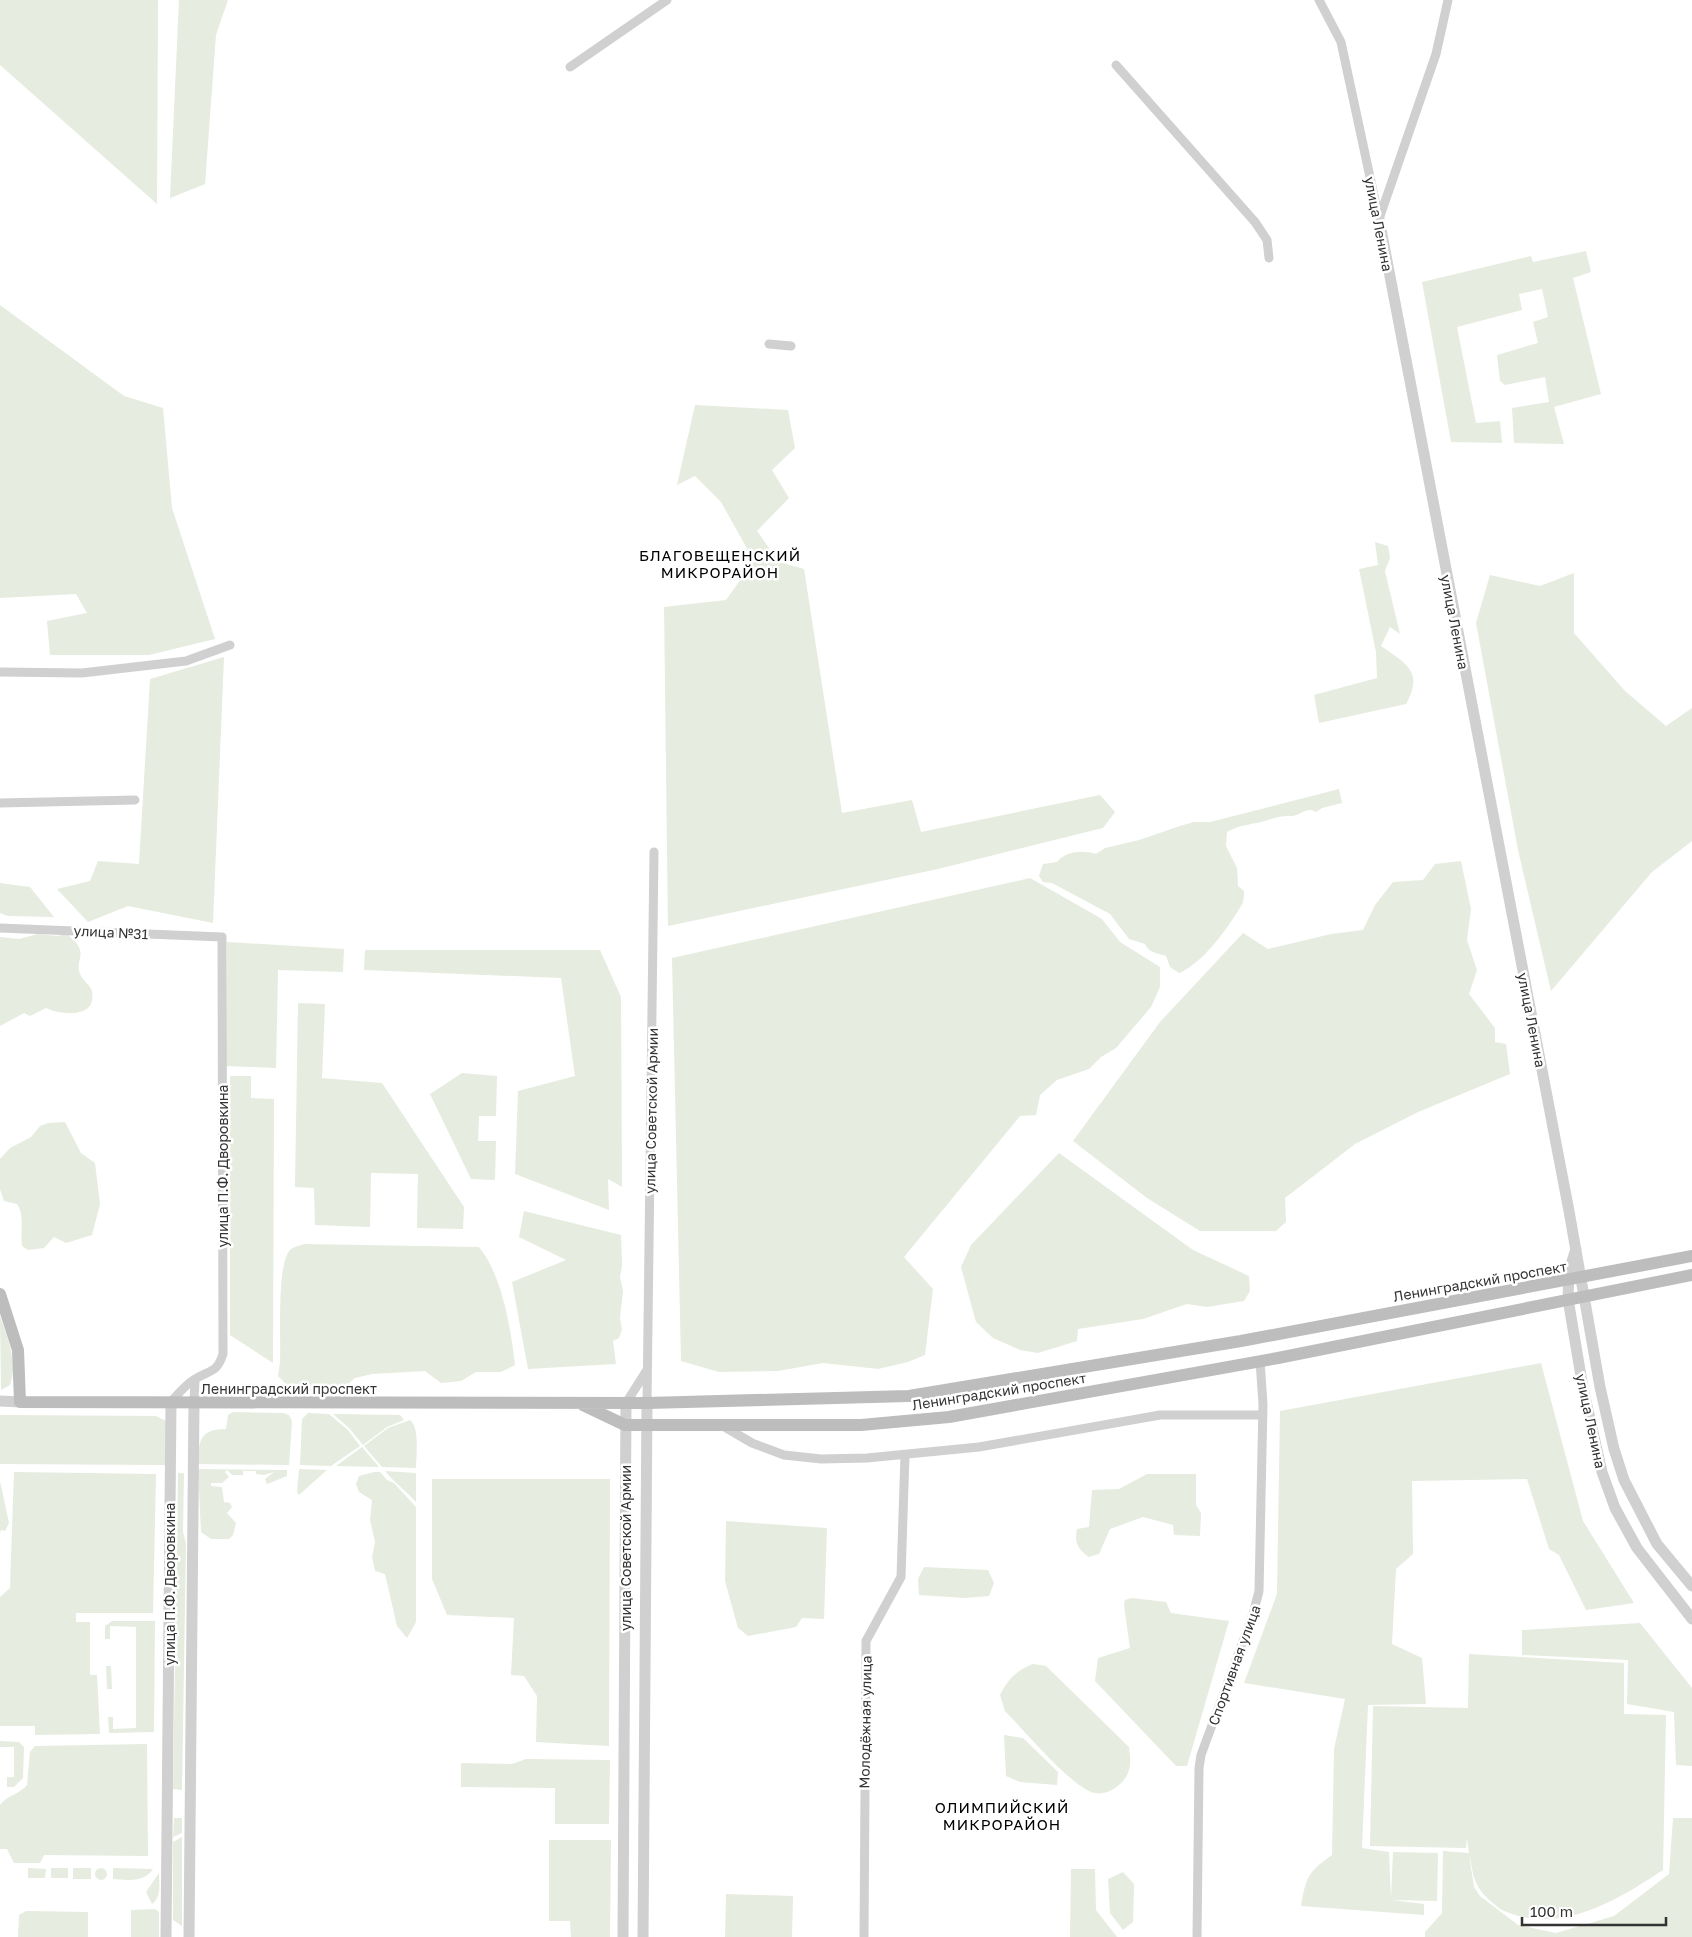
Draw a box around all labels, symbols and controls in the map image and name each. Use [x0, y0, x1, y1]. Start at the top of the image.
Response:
street label: улица Ленина [1361, 175, 1397, 273]
district label: БЛАГОВЕЩЕНСКИЙ МИКРОРАЙОН [639, 546, 801, 581]
street label: улица Ленина [1437, 573, 1473, 671]
street label: улица №31 [73, 922, 149, 942]
street label: улица Ленина [1514, 971, 1550, 1069]
street label: улица Советской Армии [641, 1028, 661, 1194]
street label: улица П.Ф. Дворовкина [214, 1085, 231, 1247]
street label: Ленинградский проспект [1392, 1257, 1568, 1305]
street label: Ленинградский проспект [911, 1369, 1087, 1413]
street label: улица Ленина [1573, 1372, 1609, 1470]
street label: Ленинградский проспект [201, 1380, 377, 1397]
street label: улица Советской Армии [617, 1465, 634, 1631]
street label: улица П.Ф. Дворовкина [161, 1503, 178, 1665]
street label: Спортивная улица [1204, 1602, 1264, 1728]
street label: Молодёжная улица [855, 1655, 875, 1789]
district label: ОЛИМПИЙСКИЙ МИКРОРАЙОН [935, 1798, 1069, 1833]
scale bar [1522, 1894, 1666, 1926]
text: 100 m [1530, 1902, 1573, 1920]

